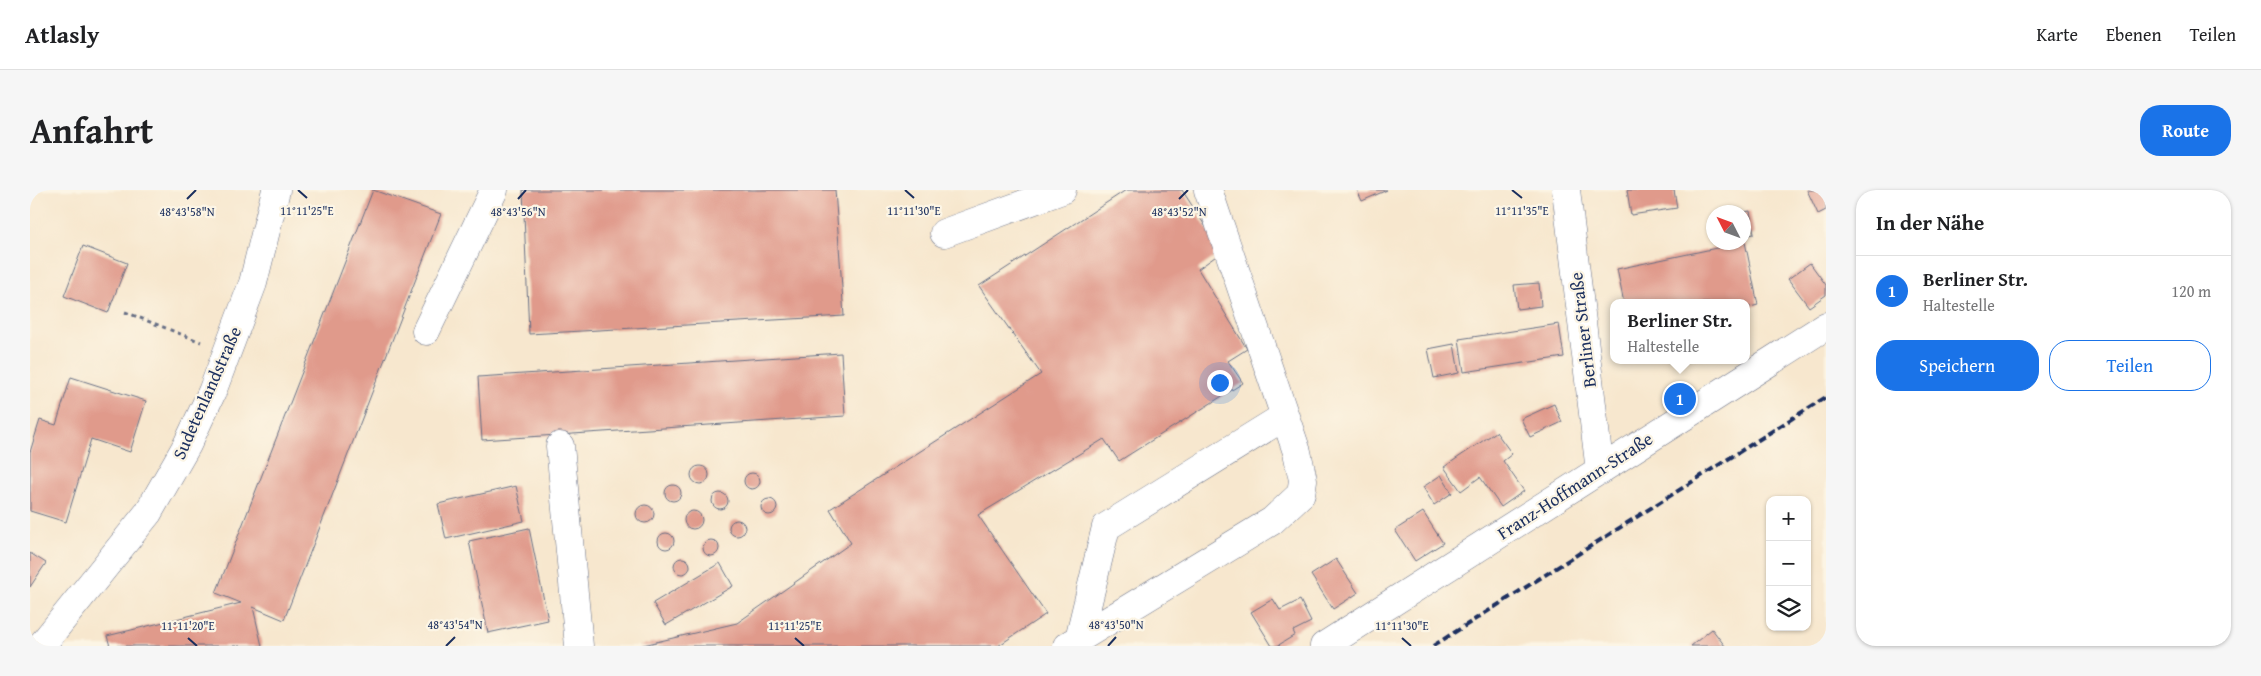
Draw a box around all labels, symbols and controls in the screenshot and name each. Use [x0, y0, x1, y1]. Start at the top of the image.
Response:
text: Atlasly [25, 17, 99, 52]
text: Karte [2037, 21, 2078, 48]
text: Ebenen [2106, 21, 2162, 48]
text: Teilen [2190, 21, 2236, 48]
text: Anfahrt [30, 105, 153, 156]
button: Route [2140, 105, 2231, 156]
text: 11°11'25"E [280, 202, 334, 219]
text: 11°11'30"E [887, 202, 941, 219]
text: 11°11'35"E [1495, 202, 1549, 219]
text: 48°43'58"N [159, 203, 215, 220]
text: 48°43'56"N [490, 203, 546, 220]
text: 48°43'52"N [1151, 203, 1207, 220]
north arrow [1706, 205, 1751, 250]
text: In der Nähe [1876, 207, 1984, 238]
text: Berliner Str. [1923, 265, 2028, 293]
street label: Berliner Straße [1562, 271, 1603, 389]
text: 1 [1888, 279, 1896, 303]
text: 120 m [2171, 279, 2211, 303]
text: Haltestelle [1923, 293, 1995, 317]
popup [1610, 299, 1750, 364]
text: Berliner Str. [1628, 306, 1732, 334]
street label: Sudetenlandstraße [165, 322, 248, 464]
text: Haltestelle [1628, 334, 1699, 358]
button: Speichern [1876, 340, 2039, 391]
button: Teilen [2049, 340, 2211, 391]
your location [1207, 370, 1233, 396]
pin: 1 [1664, 380, 1696, 418]
street label: Franz-Hoffmann-Straße [1492, 425, 1658, 546]
map controls [1766, 496, 1811, 631]
button: + [1766, 496, 1811, 541]
button: − [1766, 541, 1811, 586]
button: layers [1766, 586, 1811, 631]
text: 48°43'54"N [427, 616, 483, 633]
text: 48°43'50"N [1088, 616, 1144, 633]
text: 11°11'20"E [161, 617, 215, 634]
text: 11°11'25"E [768, 617, 822, 634]
text: 11°11'30"E [1375, 617, 1429, 634]

